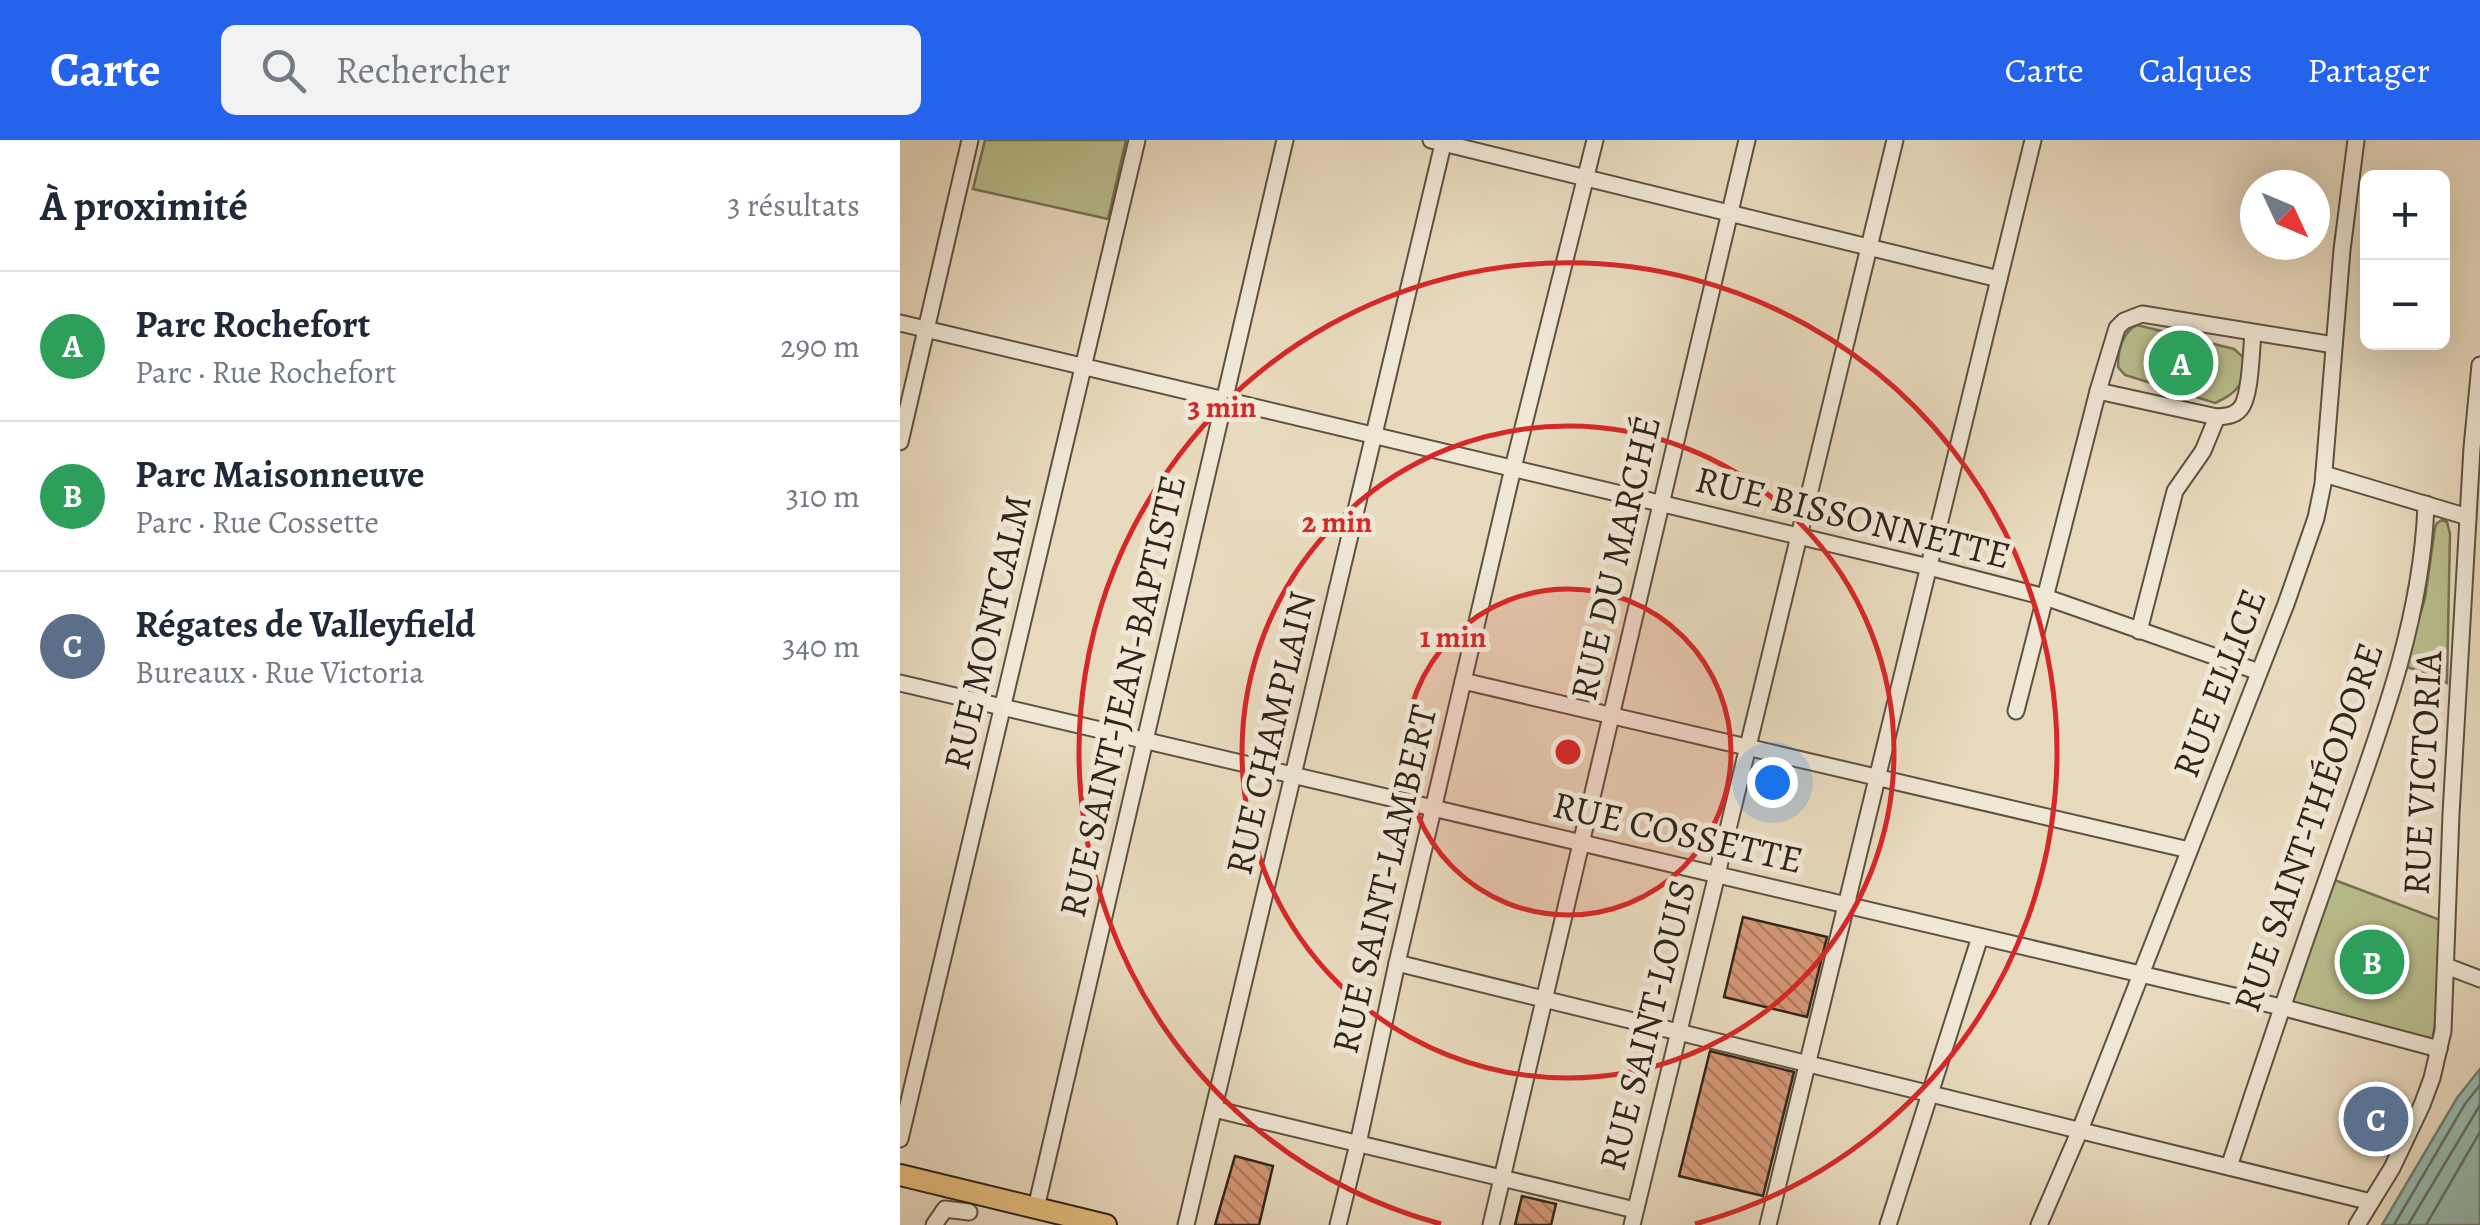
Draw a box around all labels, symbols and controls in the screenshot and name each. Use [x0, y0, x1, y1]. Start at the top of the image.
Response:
search box [221, 25, 921, 115]
text: Carte [50, 37, 161, 103]
icon: search [256, 43, 311, 98]
text: Rechercher [336, 44, 510, 96]
text: Carte [2005, 46, 2084, 94]
text: Calques [2139, 46, 2252, 94]
text: Partager [2307, 46, 2430, 94]
north arrow [2240, 170, 2330, 260]
map controls [2360, 170, 2450, 350]
button: + [2360, 170, 2450, 260]
text: À proximité [40, 177, 248, 234]
text: 3 résultats [727, 183, 860, 227]
button: − [2360, 260, 2450, 350]
text: Parc Rochefort [135, 298, 370, 350]
text: A [62, 324, 83, 368]
text: 290 m [780, 324, 860, 368]
pin: A [2148, 326, 2214, 400]
text: Parc · Rue Rochefort [135, 350, 396, 394]
text: 3 min [1188, 387, 1257, 427]
street label: RUE DU MARCHÉ [1557, 411, 1673, 705]
text: Parc Maisonneuve [135, 448, 425, 500]
street label: RUE BISSONNETTE [1690, 453, 2016, 581]
street label: RUE SAINT-JEAN-BAPTISTE [1046, 470, 1198, 922]
text: B [62, 474, 83, 518]
text: 310 m [786, 474, 860, 518]
street label: RUE MONTCALM [930, 489, 1044, 775]
text: Parc · Rue Cossette [135, 500, 379, 544]
text: 2 min [1302, 502, 1372, 542]
street label: RUE ELLICE [2159, 581, 2279, 785]
street label: RUE CHAMPLAIN [1212, 586, 1328, 880]
text: Régates de Valleyfield [135, 598, 475, 650]
text: 1 min [1420, 617, 1486, 657]
text: C [63, 624, 82, 668]
text: 340 m [782, 624, 860, 668]
street label: RUE SAINT-THÉODORE [2220, 636, 2396, 1018]
street label: RUE VICTORIA [2390, 649, 2454, 896]
text: Bureaux · Rue Victoria [135, 650, 424, 694]
street label: RUE SAINT-LAMBERT [1319, 699, 1449, 1058]
centre of rings [1550, 734, 1586, 770]
your location [1747, 757, 1798, 808]
street label: RUE COSSETTE [1548, 778, 1808, 886]
street label: RUE SAINT-LOUIS [1586, 874, 1708, 1176]
pin: B [2340, 924, 2404, 1000]
pin: C [2344, 1082, 2408, 1156]

